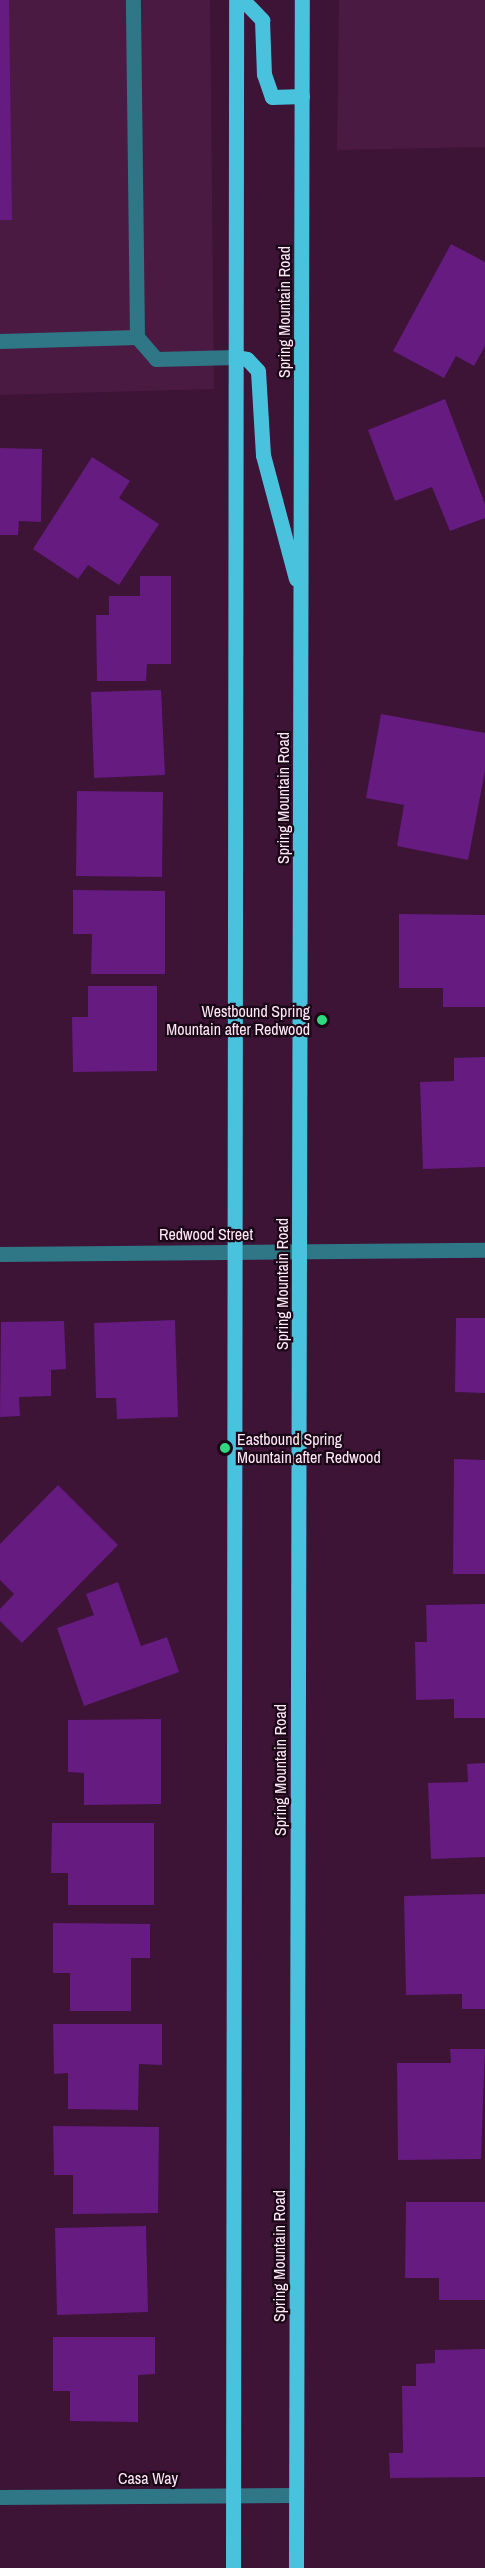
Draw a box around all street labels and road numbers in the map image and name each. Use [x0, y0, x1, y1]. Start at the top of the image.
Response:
street label: Spring Mountain Road [274, 246, 294, 378]
street label: Spring Mountain Road [273, 732, 293, 864]
street label: Spring Mountain Road [272, 1218, 292, 1350]
street label: Redwood Street [159, 1224, 253, 1244]
street label: Spring Mountain Road [270, 1704, 290, 1836]
street label: Spring Mountain Road [269, 2190, 289, 2322]
street label: Casa Way [118, 2468, 178, 2488]

